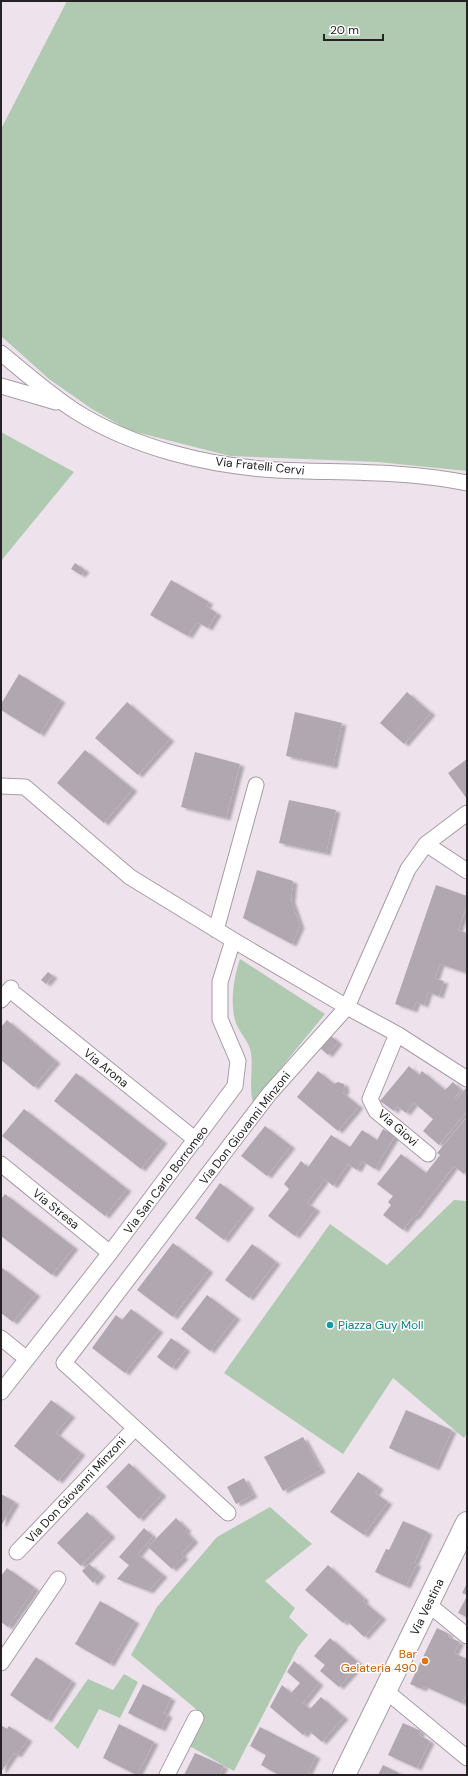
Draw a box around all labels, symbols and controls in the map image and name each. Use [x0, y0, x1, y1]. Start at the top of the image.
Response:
scale bar [324, 16, 383, 42]
text: 20 m [330, 22, 359, 38]
street label: Via Fratelli Cervi [215, 453, 306, 479]
street label: Via Arona [80, 1045, 132, 1091]
street label: Via Don Giovanni Minzoni [196, 1068, 294, 1188]
street label: Via Giovi [374, 1106, 422, 1150]
street label: Via San Carlo Borromeo [120, 1123, 212, 1237]
street label: Via Stresa [29, 1185, 83, 1233]
place label: Piazza Guy Moll [338, 1317, 423, 1333]
marker: Piazza Guy Moll [325, 1320, 335, 1330]
street label: Via Don Giovanni Minzoni [23, 1433, 130, 1546]
street label: Via Vestina [406, 1576, 448, 1638]
place label: Bar Gelateria 490 [341, 1646, 418, 1676]
marker: Bar Gelateria 490 [420, 1656, 430, 1666]

